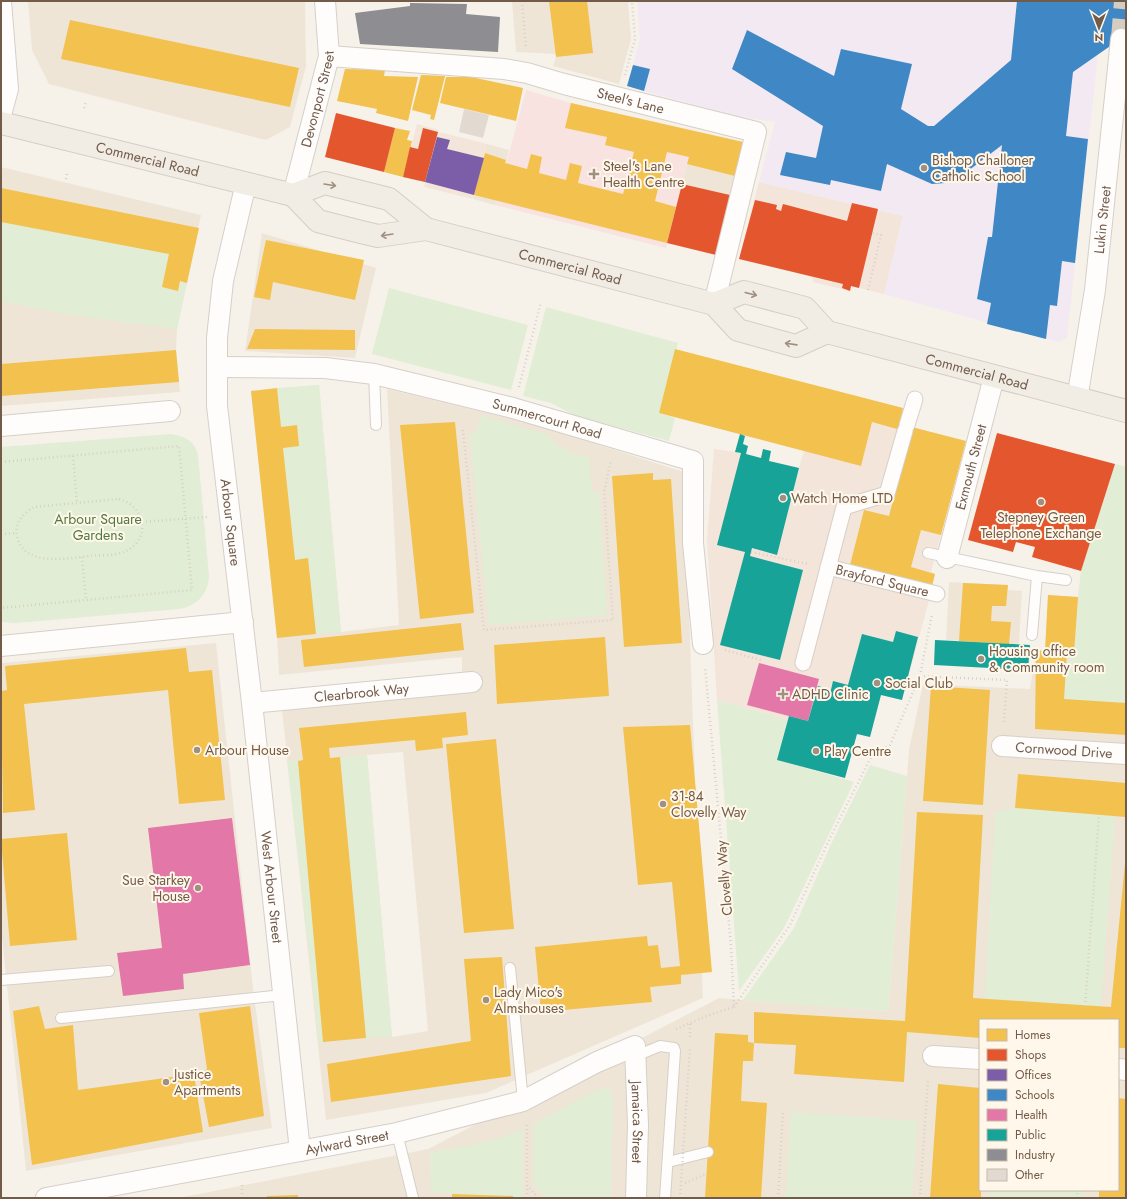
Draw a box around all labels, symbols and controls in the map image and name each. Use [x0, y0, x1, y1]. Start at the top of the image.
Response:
north arrow [1079, 8, 1119, 48]
text: N [1095, 30, 1103, 46]
street label: Devonport Street [296, 50, 339, 150]
street label: Steel's Lane [595, 83, 666, 119]
street label: Commercial Road [94, 137, 201, 182]
place label: Bishop Challoner Catholic School [932, 150, 1034, 186]
place label: Steel's Lane Health Centre [603, 156, 684, 192]
marker: Bishop Challoner Catholic School [919, 163, 929, 173]
marker: Steel's Lane Health Centre [588, 168, 600, 180]
one-way arrow [323, 181, 336, 189]
street label: Lukin Street [1089, 184, 1116, 255]
one-way arrow [381, 231, 394, 239]
street label: Commercial Road [516, 244, 624, 289]
one-way arrow [744, 290, 757, 298]
one-way arrow [785, 340, 798, 348]
street label: Commercial Road [923, 348, 1031, 395]
street label: Summercourt Road [490, 393, 604, 444]
street label: Exmouth Street [950, 421, 992, 512]
street label: Arbour Square [216, 478, 246, 567]
place label: Watch Home LTD [791, 488, 893, 508]
marker: Watch Home LTD [778, 493, 788, 503]
marker: Stepney Green Telephone Exchange [1036, 497, 1046, 507]
place label: Stepney Green Telephone Exchange [980, 507, 1102, 543]
park label: Arbour Square Gardens [54, 509, 142, 545]
street label: Brayford Square [833, 559, 931, 602]
place label: Housing office & Community room [989, 641, 1105, 677]
marker: Housing office & Community room [976, 654, 986, 664]
place label: Social Club [885, 673, 953, 693]
street label: Clearbrook Way [313, 678, 411, 707]
marker: Social Club [872, 678, 882, 688]
place label: ADHD Clinic [792, 684, 869, 704]
marker: ADHD Clinic [777, 688, 789, 700]
street label: Cornwood Drive [1015, 737, 1113, 763]
place label: Arbour House [205, 740, 289, 760]
place label: Play Centre [824, 741, 891, 761]
marker: Arbour House [192, 745, 202, 755]
marker: Play Centre [811, 746, 821, 756]
place label: 31-84 Clovelly Way [671, 786, 747, 822]
marker: 31-84 Clovelly Way [658, 799, 668, 809]
street label: West Arbour Street [256, 830, 288, 945]
street label: Clovelly Way [711, 839, 737, 916]
place label: Sue Starkey House [122, 870, 191, 906]
marker: Sue Starkey House [193, 883, 203, 893]
place label: Lady Mico's Almshouses [494, 982, 564, 1018]
marker: Lady Mico's Almshouses [481, 995, 491, 1005]
legend [979, 1019, 1119, 1191]
text: Homes [1015, 1026, 1051, 1044]
text: Shops [1015, 1046, 1046, 1064]
place label: Justice Apartments [172, 1064, 241, 1100]
text: Offices [1015, 1066, 1051, 1084]
marker: Justice Apartments [161, 1077, 171, 1087]
street label: Jamaica Street [626, 1078, 648, 1164]
text: Schools [1015, 1086, 1054, 1104]
text: Health [1015, 1106, 1047, 1124]
street label: Aylward Street [303, 1125, 391, 1160]
text: Public [1015, 1126, 1046, 1144]
text: Industry [1015, 1146, 1056, 1164]
text: Other [1015, 1166, 1045, 1184]

